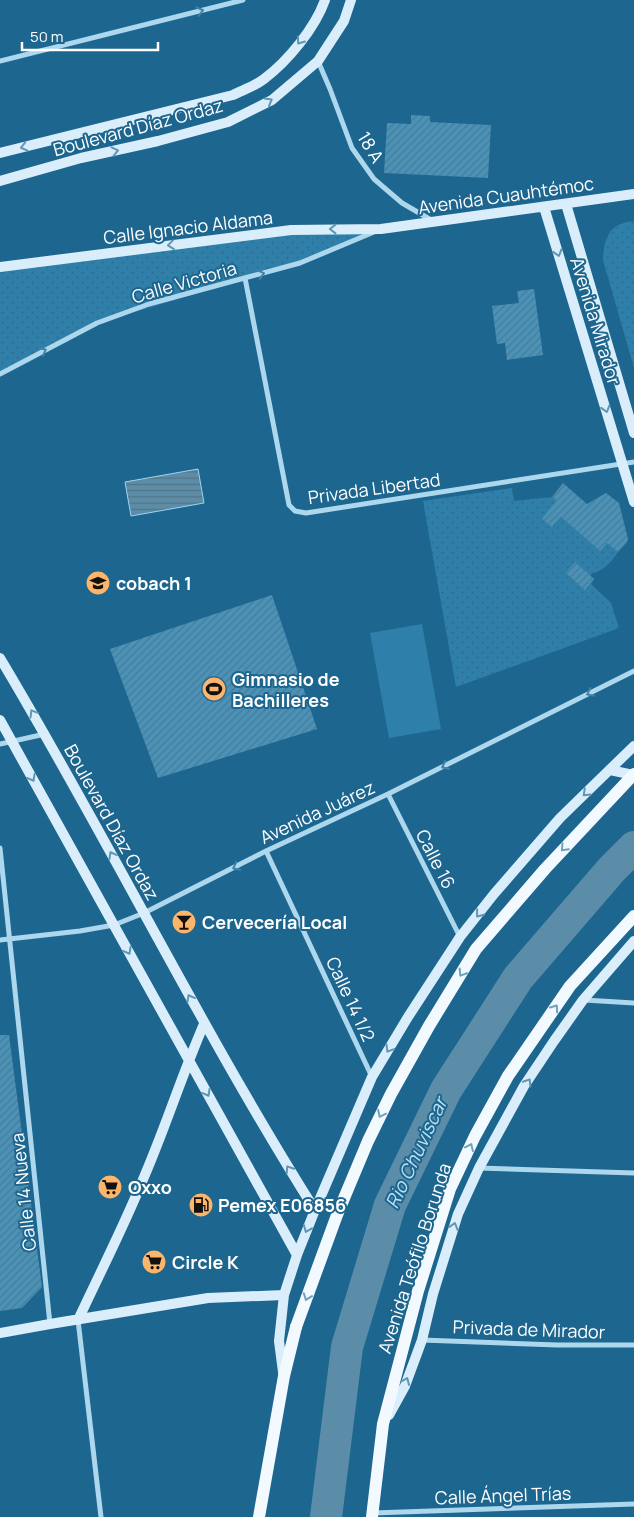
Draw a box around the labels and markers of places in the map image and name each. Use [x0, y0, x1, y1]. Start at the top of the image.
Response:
school or university icon: cobach 1 [85, 570, 111, 596]
place label: cobach 1 [116, 571, 192, 595]
place label: Gimnasio de Bachilleres [232, 667, 340, 712]
sports icon: Gimnasio de Bachilleres [201, 676, 227, 702]
bar icon: Cervecería Local [171, 909, 197, 935]
place label: Cervecería Local [202, 910, 347, 934]
supermarket icon: Oxxo [97, 1174, 123, 1200]
place label: Oxxo [128, 1175, 172, 1199]
fuel station icon: Pemex E06856 [188, 1192, 214, 1218]
place label: Pemex E06856 [218, 1193, 346, 1217]
supermarket icon: Circle K [141, 1249, 167, 1275]
place label: Circle K [172, 1250, 239, 1274]

